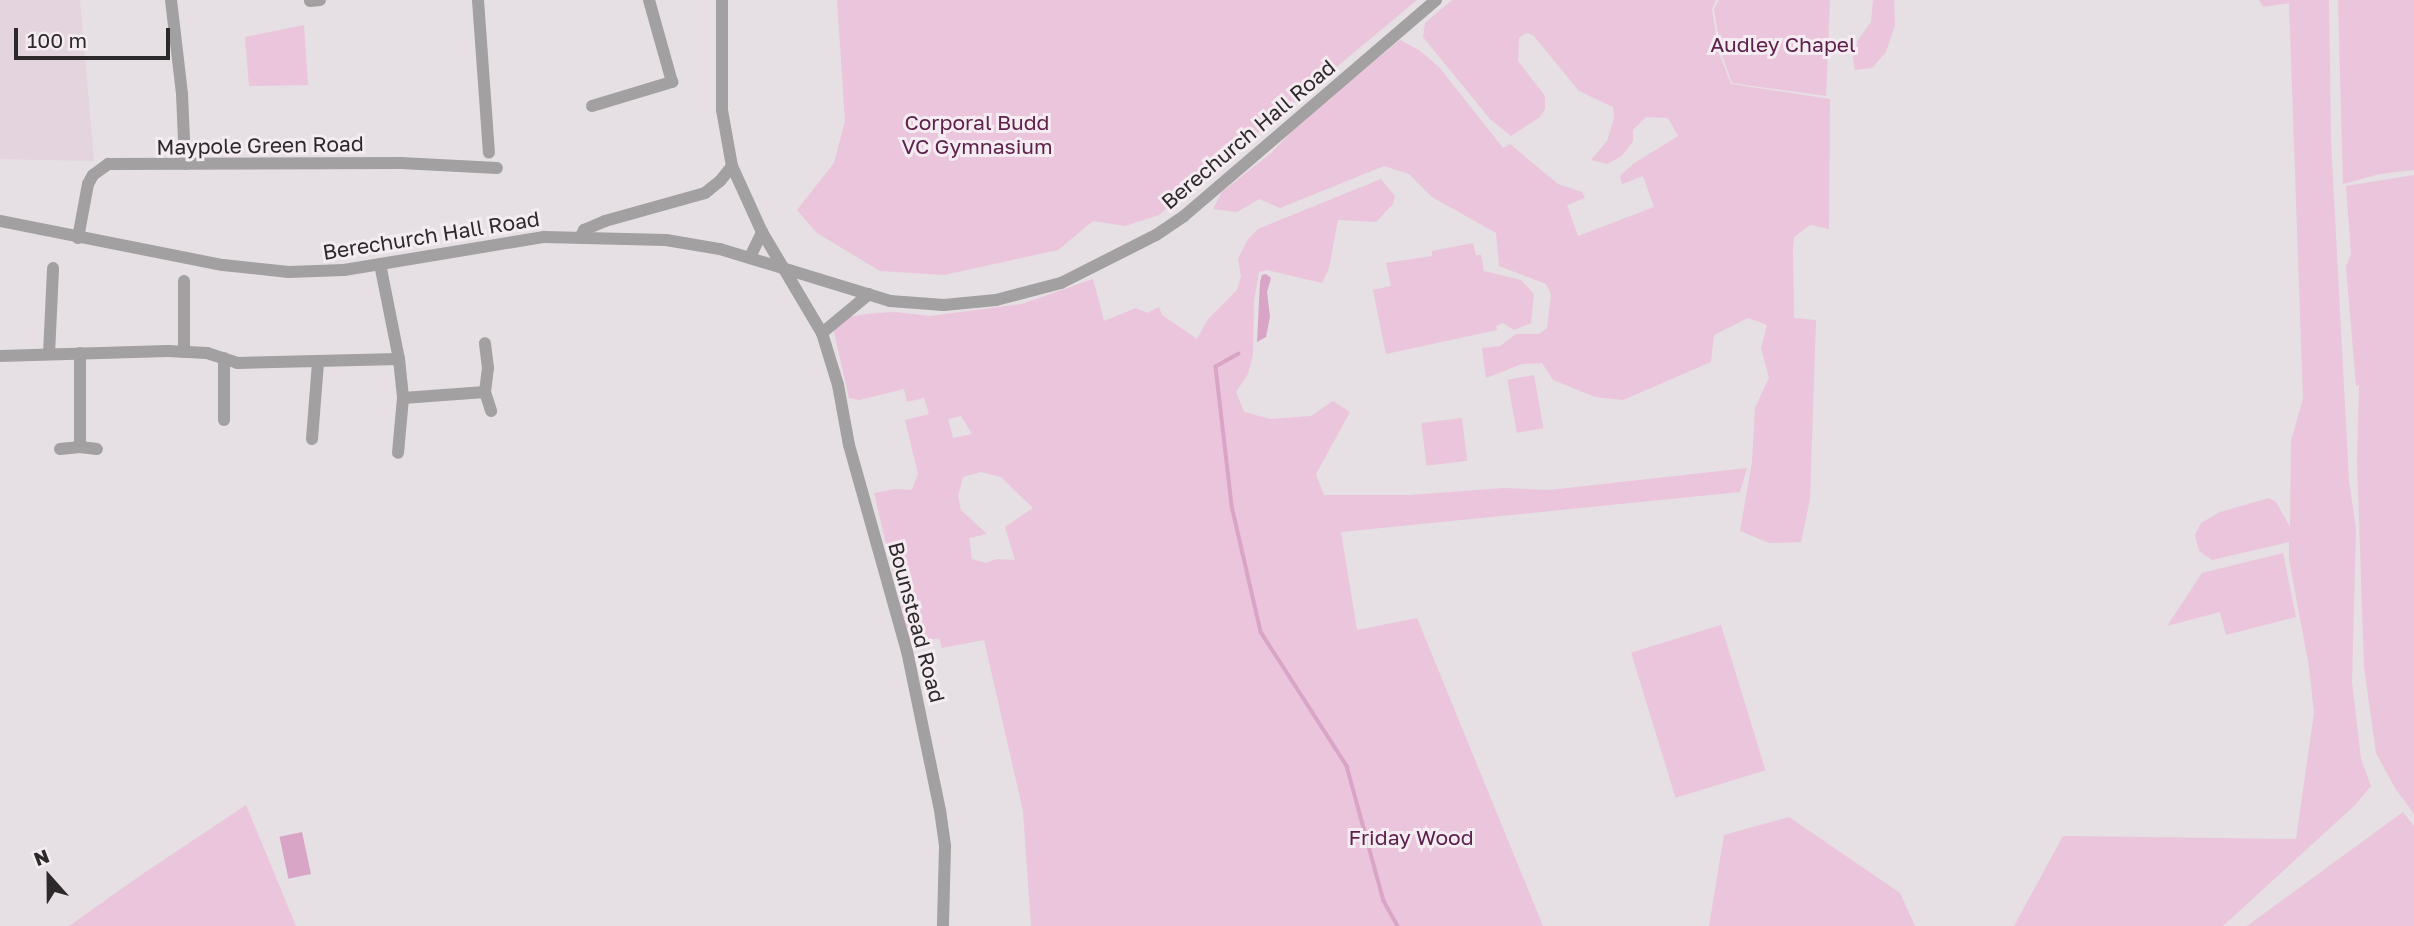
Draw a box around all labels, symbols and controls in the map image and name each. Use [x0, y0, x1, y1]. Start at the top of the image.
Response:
scale bar [18, 14, 173, 58]
text: 100 m [27, 27, 87, 53]
park label: Audley Chapel [1710, 31, 1856, 57]
street label: Berechurch Hall Road [1156, 54, 1340, 214]
park label: Corporal Budd VC Gymnasium [901, 109, 1053, 159]
street label: Maypole Green Road [156, 131, 364, 159]
street label: Berechurch Hall Road [321, 205, 541, 265]
street label: Bounstead Road [883, 539, 951, 705]
park label: Friday Wood [1348, 824, 1474, 850]
north arrow [14, 842, 84, 912]
text: N [30, 844, 52, 870]

